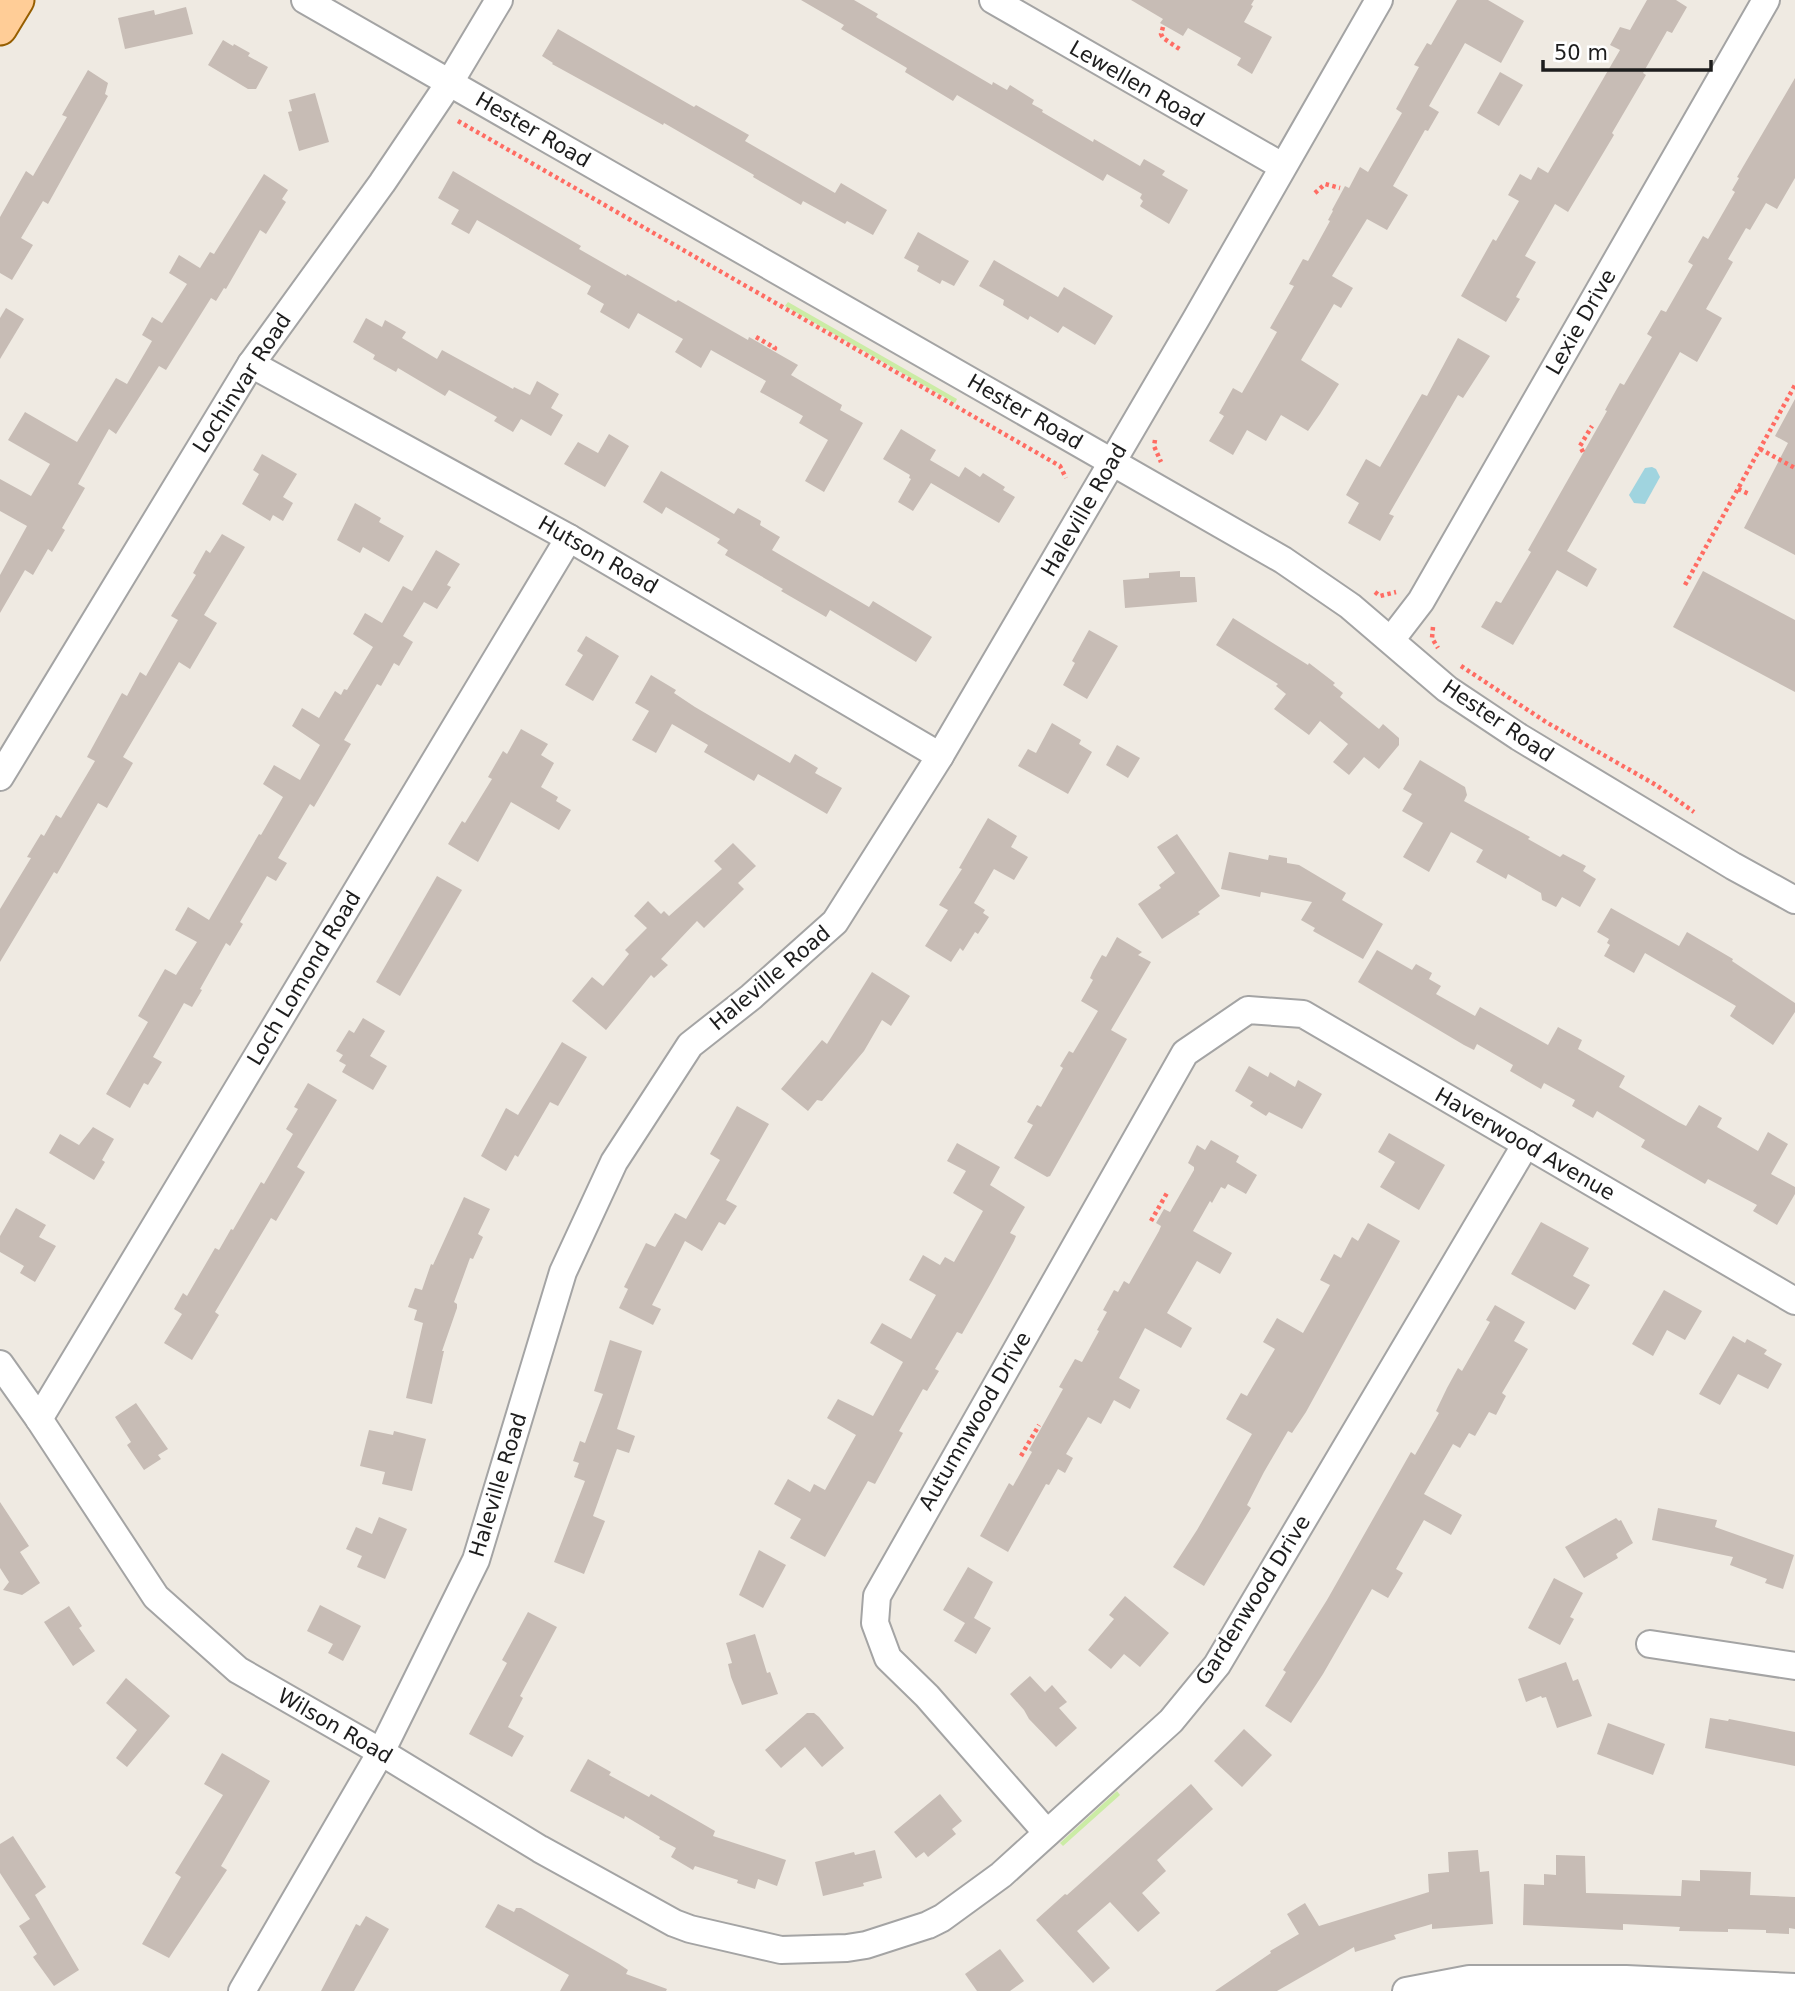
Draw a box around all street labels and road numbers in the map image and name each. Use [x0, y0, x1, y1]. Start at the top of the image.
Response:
street label: Lewellen Road [1065, 36, 1209, 132]
street label: Hester Road [471, 87, 595, 173]
street label: Lexie Drive [1541, 265, 1621, 379]
street label: Lochinvar Road [188, 309, 296, 457]
street label: Hester Road [963, 369, 1087, 455]
street label: Haleville Road [1036, 439, 1132, 581]
street label: Hutson Road [534, 511, 662, 599]
street label: Hester Road [1438, 675, 1558, 767]
street label: Loch Lomond Road [242, 886, 366, 1070]
street label: Haleville Road [705, 921, 835, 1035]
street label: Haverwood Avenue [1431, 1083, 1619, 1205]
street label: Autumnwood Drive [914, 1328, 1036, 1514]
street label: Haleville Road [465, 1410, 531, 1560]
street label: Gardenwood Drive [1191, 1511, 1315, 1689]
street label: Wilson Road [273, 1683, 397, 1769]

